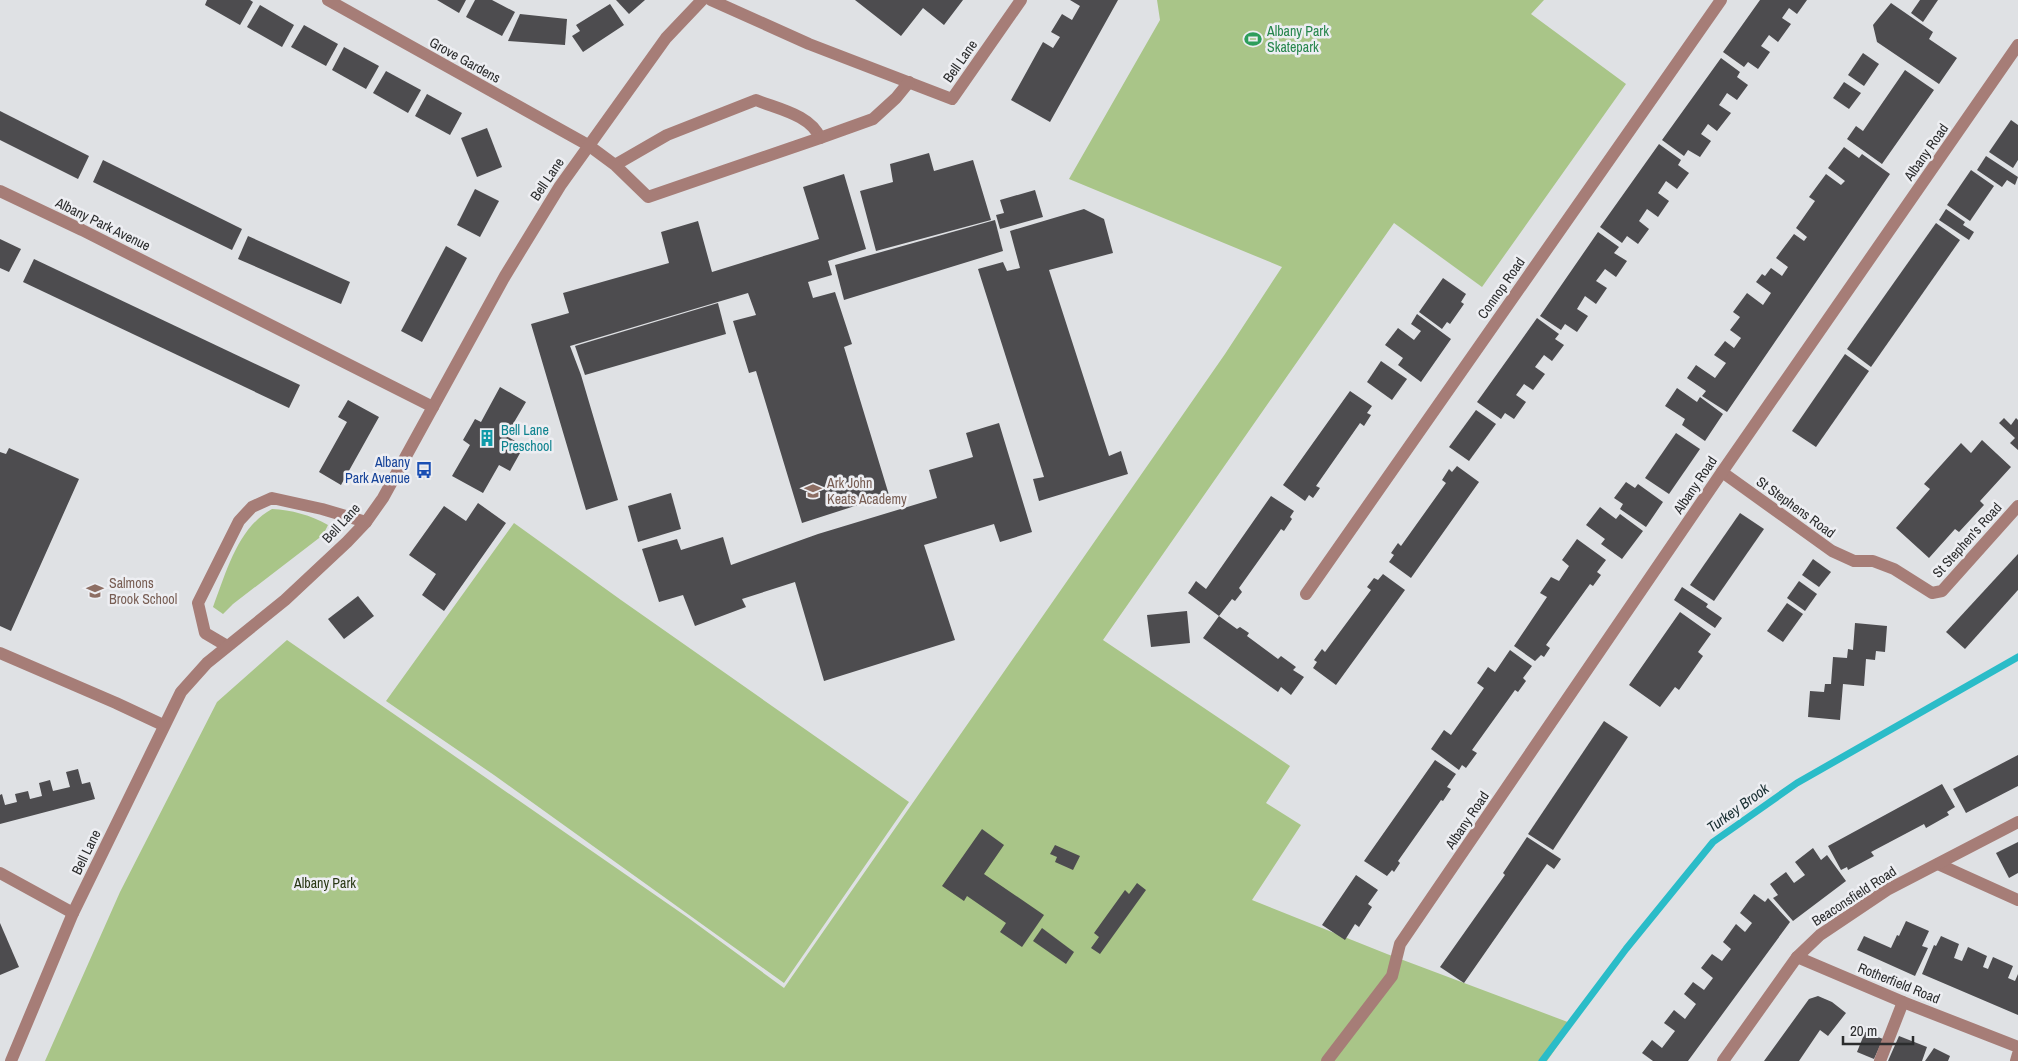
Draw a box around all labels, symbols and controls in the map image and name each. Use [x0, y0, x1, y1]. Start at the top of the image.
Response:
place label: Albany Park Skatepark [1266, 22, 1329, 56]
sports icon: Albany Park Skatepark [1243, 29, 1263, 49]
street label: Grove Gardens [426, 33, 504, 87]
street label: Bell Lane [939, 36, 981, 86]
street label: Albany Road [1899, 120, 1952, 185]
street label: Bell Lane [526, 154, 568, 204]
street label: Albany Park Avenue [52, 193, 153, 255]
street label: Connop Road [1473, 254, 1529, 322]
place label: Bell Lane Preschool [501, 421, 552, 455]
building icon: Bell Lane Preschool [477, 428, 497, 448]
place label: Albany Park Avenue [345, 453, 410, 487]
street label: Albany Road [1669, 453, 1721, 518]
bus stop icon: Albany Park Avenue [414, 460, 434, 480]
street label: St Stephens Road [1753, 472, 1839, 542]
place label: Ark John Keats Academy [826, 474, 907, 508]
school or university icon: Ark John Keats Academy [803, 481, 823, 501]
street label: Bell Lane [318, 499, 364, 547]
street label: St Stephen's Road [1928, 499, 2006, 581]
place label: Salmons Brook School [109, 574, 177, 608]
school or university icon: Salmons Brook School [85, 581, 105, 601]
water label: Turkey Brook [1702, 777, 1774, 837]
street label: Albany Road [1441, 788, 1493, 853]
street label: Bell Lane [67, 827, 105, 877]
street label: Beaconsfield Road [1808, 862, 1900, 930]
park label: Albany Park [293, 874, 356, 892]
street label: Rotherfield Road [1855, 958, 1943, 1008]
scale bar [1843, 1014, 1913, 1046]
text: 20 m [1850, 1020, 1877, 1041]

